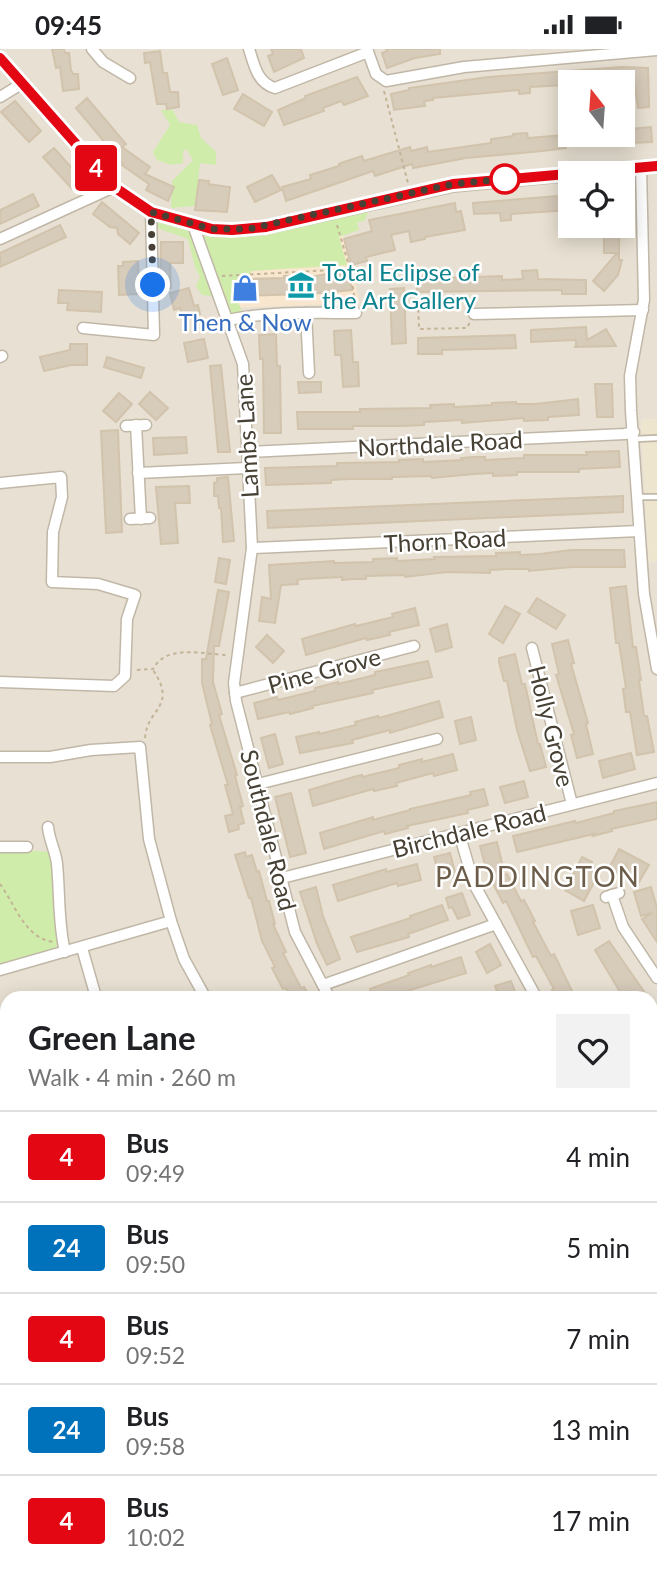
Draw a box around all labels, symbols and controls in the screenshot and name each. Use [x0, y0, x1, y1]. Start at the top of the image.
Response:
text: 09:45 [35, 9, 102, 41]
north arrow [558, 70, 635, 147]
map controls [558, 70, 635, 238]
line badge: 4 [73, 145, 119, 191]
text: 4 [89, 153, 103, 182]
button: locate [558, 161, 635, 238]
unlabelled marker [490, 164, 520, 194]
place label: Total Eclipse of the Art Gallery [322, 257, 480, 314]
your location [135, 267, 170, 302]
museum icon: Total Eclipse of the Art Gallery [286, 270, 316, 300]
shop icon: Then & Now [230, 273, 260, 303]
place label: Then & Now [178, 307, 312, 336]
street label: Lambs Lane [228, 373, 264, 499]
street label: Northdale Road [357, 424, 523, 462]
street label: Thorn Road [383, 522, 507, 558]
street label: Pine Grove [264, 641, 384, 699]
street label: Holly Grove [523, 662, 581, 790]
street label: Southdale Road [235, 746, 303, 914]
street label: Birchdale Road [389, 797, 549, 863]
district label: PADDINGTON [435, 859, 641, 893]
button: heart [556, 1014, 630, 1088]
text: Green Lane [28, 1017, 196, 1057]
text: Walk · 4 min · 260 m [28, 1063, 236, 1091]
text: Bus [126, 1127, 169, 1159]
text: 4 min [566, 1141, 630, 1173]
text: 4 [60, 1142, 73, 1171]
text: 09:49 [126, 1159, 185, 1187]
text: Bus [126, 1218, 169, 1250]
text: 5 min [566, 1232, 630, 1264]
text: 24 [53, 1233, 80, 1262]
text: 09:50 [126, 1250, 185, 1278]
text: Bus [126, 1309, 169, 1341]
text: 7 min [566, 1323, 630, 1355]
text: 4 [60, 1324, 73, 1353]
text: 09:52 [126, 1341, 185, 1369]
text: Bus [126, 1400, 169, 1432]
text: 13 min [551, 1414, 630, 1446]
text: 24 [53, 1415, 80, 1444]
text: 09:58 [126, 1432, 185, 1460]
text: Bus [126, 1491, 169, 1523]
text: 17 min [551, 1505, 630, 1537]
text: 4 [60, 1506, 73, 1535]
text: 10:02 [126, 1523, 185, 1551]

